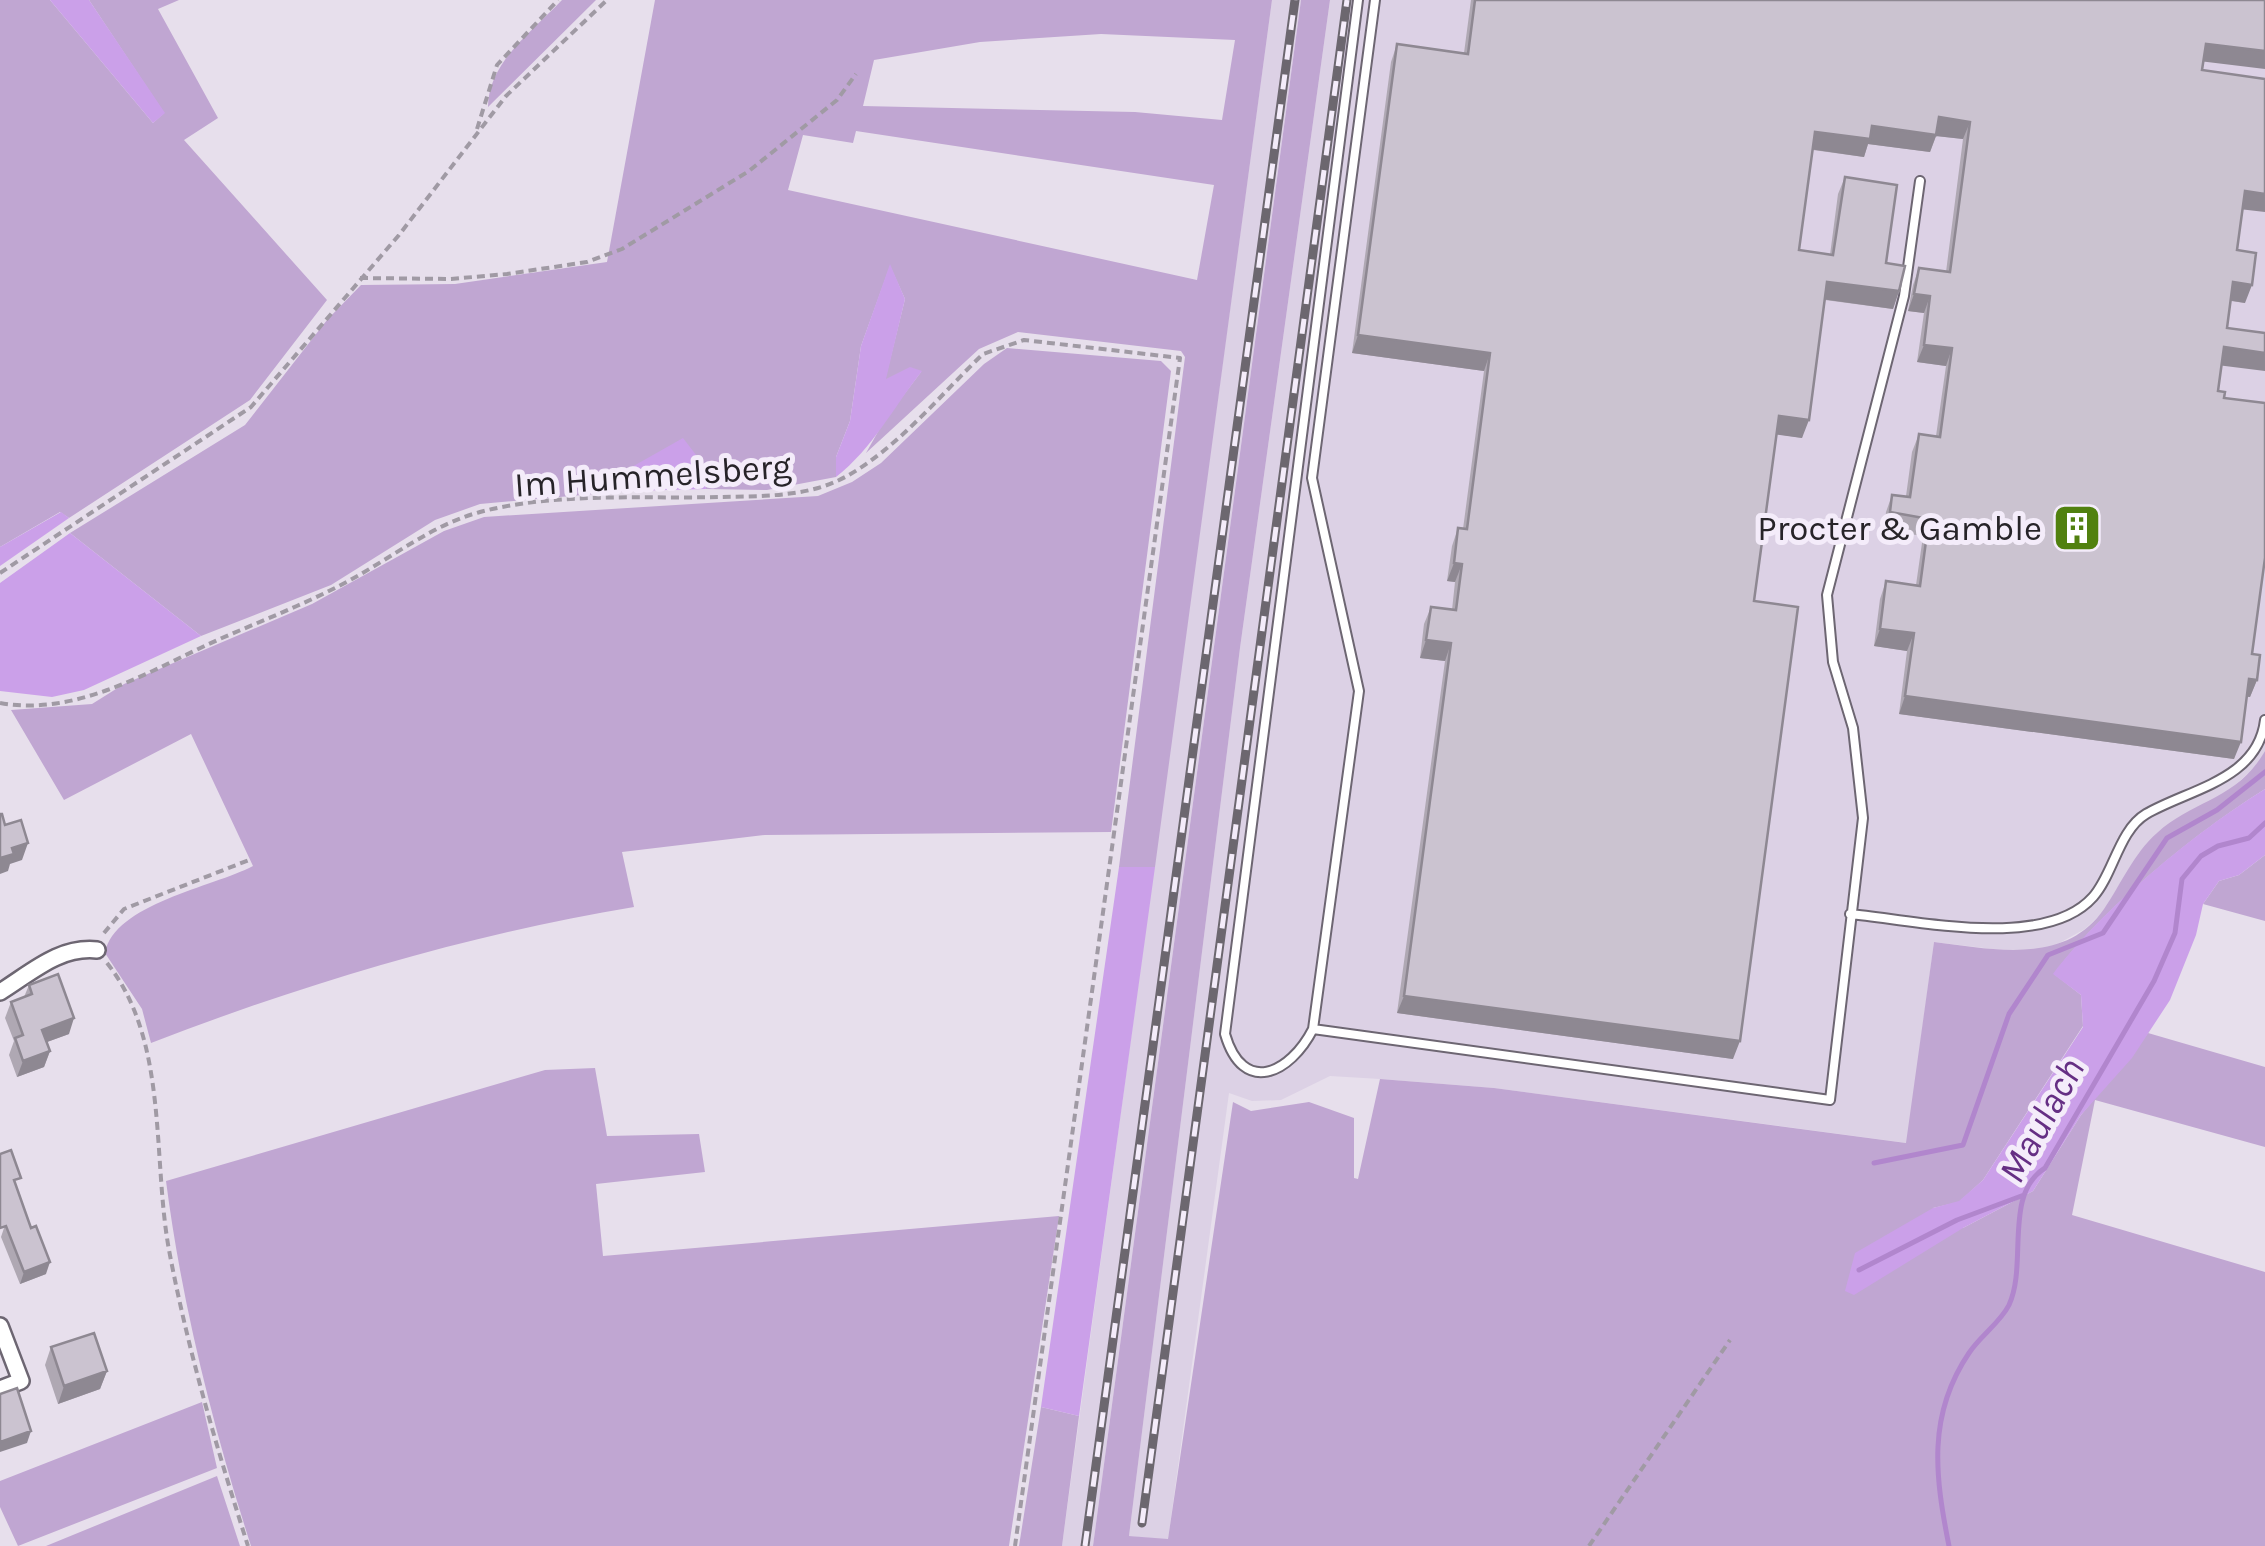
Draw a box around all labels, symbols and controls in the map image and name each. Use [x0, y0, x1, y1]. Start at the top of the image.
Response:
street label: Im Hummelsberg [513, 445, 793, 506]
building icon: Procter & Gamble [2051, 502, 2103, 554]
place label: Procter & Gamble [1757, 508, 2042, 549]
water label: Maulach [1989, 1050, 2094, 1191]

